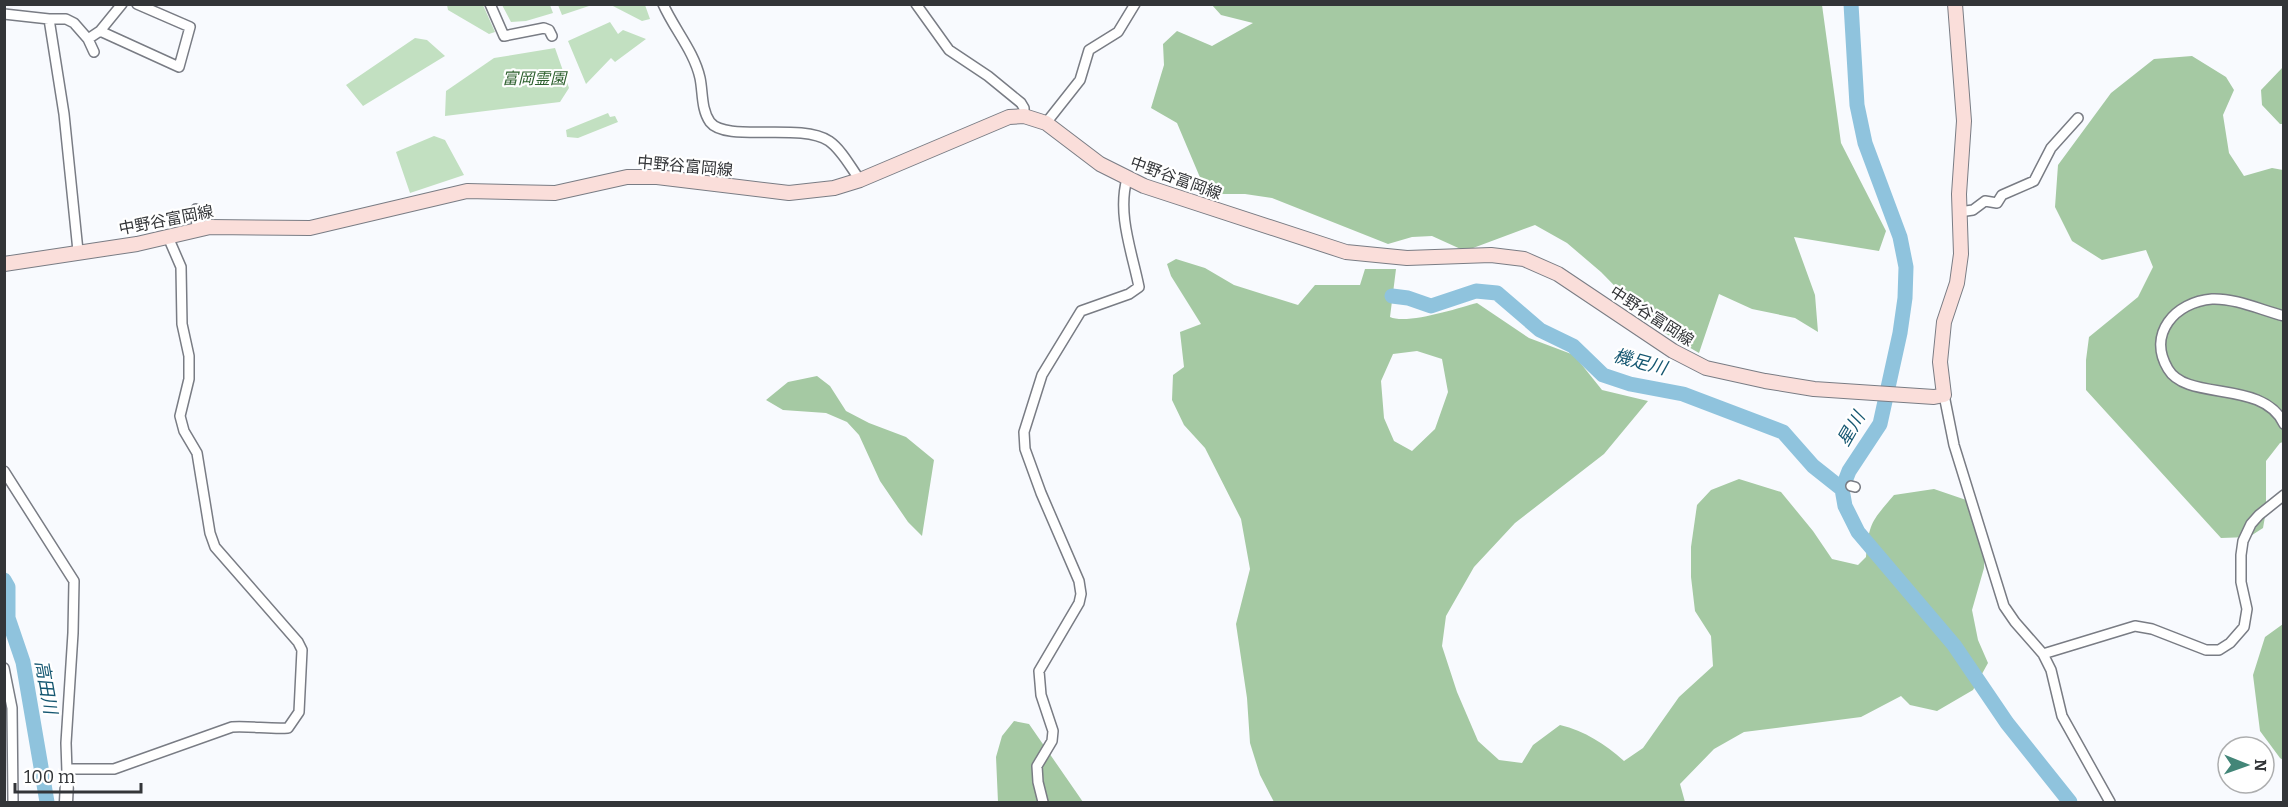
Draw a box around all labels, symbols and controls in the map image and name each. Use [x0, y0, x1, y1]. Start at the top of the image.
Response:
park label: 富岡霊園 [502, 69, 568, 88]
street label: 中野谷富岡線 [636, 152, 734, 180]
street label: 中野谷富岡線 [1128, 153, 1224, 203]
street label: 中野谷富岡線 [117, 202, 215, 238]
street label: 中野谷富岡線 [1607, 282, 1697, 350]
water label: 機足川 [1611, 344, 1671, 380]
water label: 星川 [1832, 406, 1871, 450]
water label: 高田川 [30, 659, 62, 717]
north arrow [2216, 735, 2276, 795]
scale bar [15, 756, 141, 794]
text: N [2251, 759, 2270, 772]
text: 100 m [24, 766, 75, 788]

